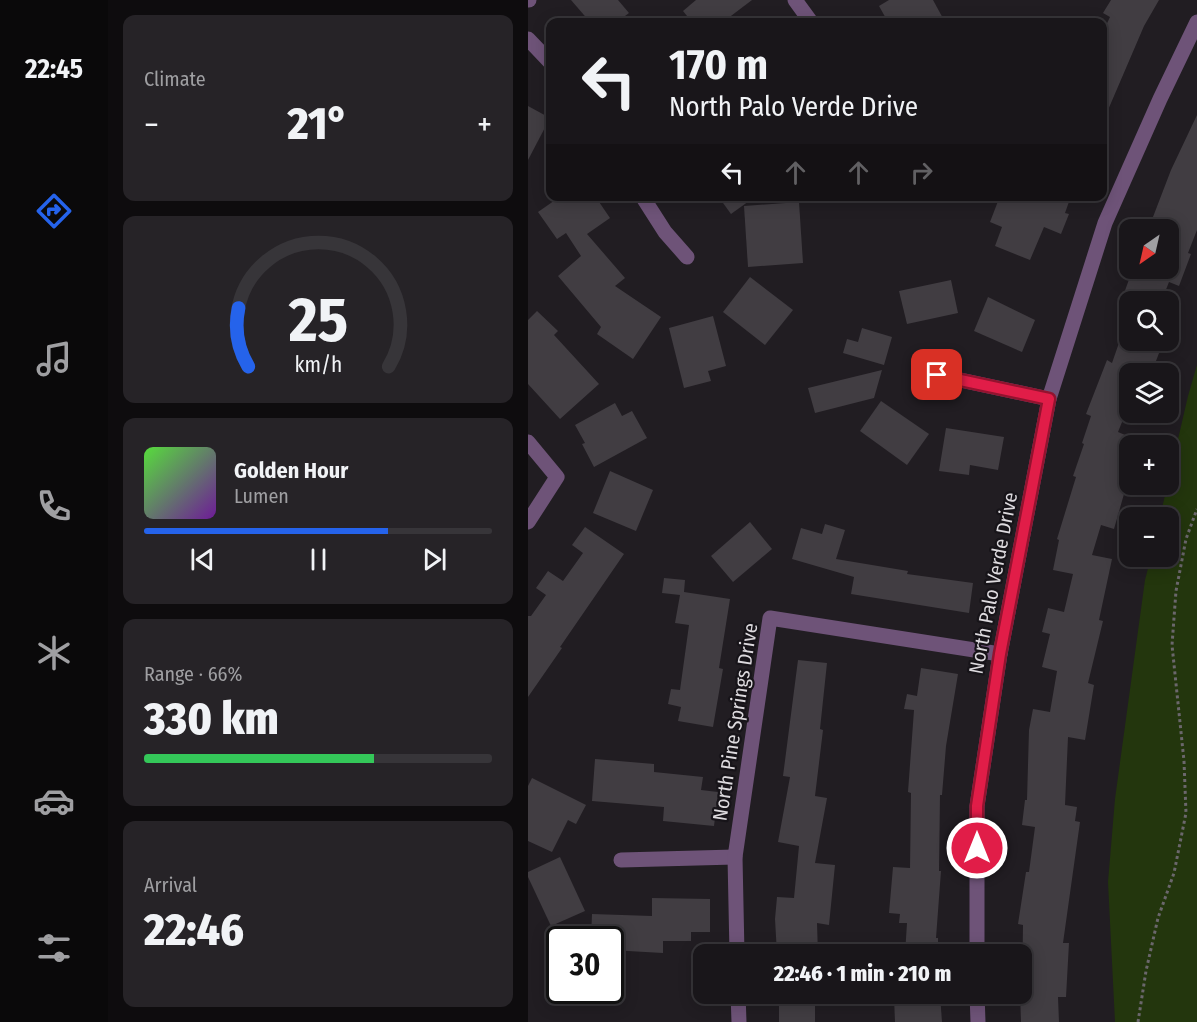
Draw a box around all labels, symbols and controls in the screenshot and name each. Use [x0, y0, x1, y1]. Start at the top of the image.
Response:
text: 170 m [669, 40, 768, 90]
icon: left [570, 42, 648, 120]
text: 22:45 [25, 53, 83, 85]
text: Climate [144, 67, 206, 91]
text: North Palo Verde Drive [669, 91, 918, 123]
text: 21° [287, 97, 348, 151]
text: − [144, 105, 159, 145]
text: + [477, 105, 492, 145]
icon: left [716, 156, 749, 189]
icon: ahead [779, 156, 812, 189]
icon: ahead [842, 156, 875, 189]
icon: right [905, 156, 938, 189]
icon: directions [33, 190, 75, 232]
north arrow [1119, 219, 1179, 279]
map controls [1119, 219, 1179, 567]
text: 25 [287, 283, 348, 358]
button: search [1119, 291, 1179, 351]
icon: music [33, 338, 75, 380]
pin [911, 349, 962, 400]
text: km/h [294, 352, 342, 378]
icon: arrive [920, 358, 953, 391]
button: layers [1119, 363, 1179, 423]
button: + [1119, 435, 1179, 495]
text: Golden Hour [234, 457, 348, 484]
text: Lumen [234, 484, 289, 508]
icon: phone [33, 485, 75, 527]
street label: North Palo Verde Drive [964, 490, 1022, 676]
button: − [1119, 507, 1179, 567]
icon: previous [186, 543, 219, 576]
icon: pause [302, 543, 335, 576]
icon: next [418, 543, 451, 576]
street label: North Pine Springs Drive [708, 621, 762, 823]
icon: climate [33, 632, 75, 674]
text: Range · 66% [144, 662, 242, 686]
text: 330 km [144, 692, 279, 746]
icon: car [33, 780, 75, 822]
position arrow [945, 816, 1009, 880]
text: Arrival [144, 873, 197, 897]
text: 22:46 [144, 903, 244, 957]
speed limit sign: 30 [546, 926, 624, 1004]
icon: filters [33, 927, 75, 969]
text: 22:46 · 1 min · 210 m [774, 960, 951, 987]

